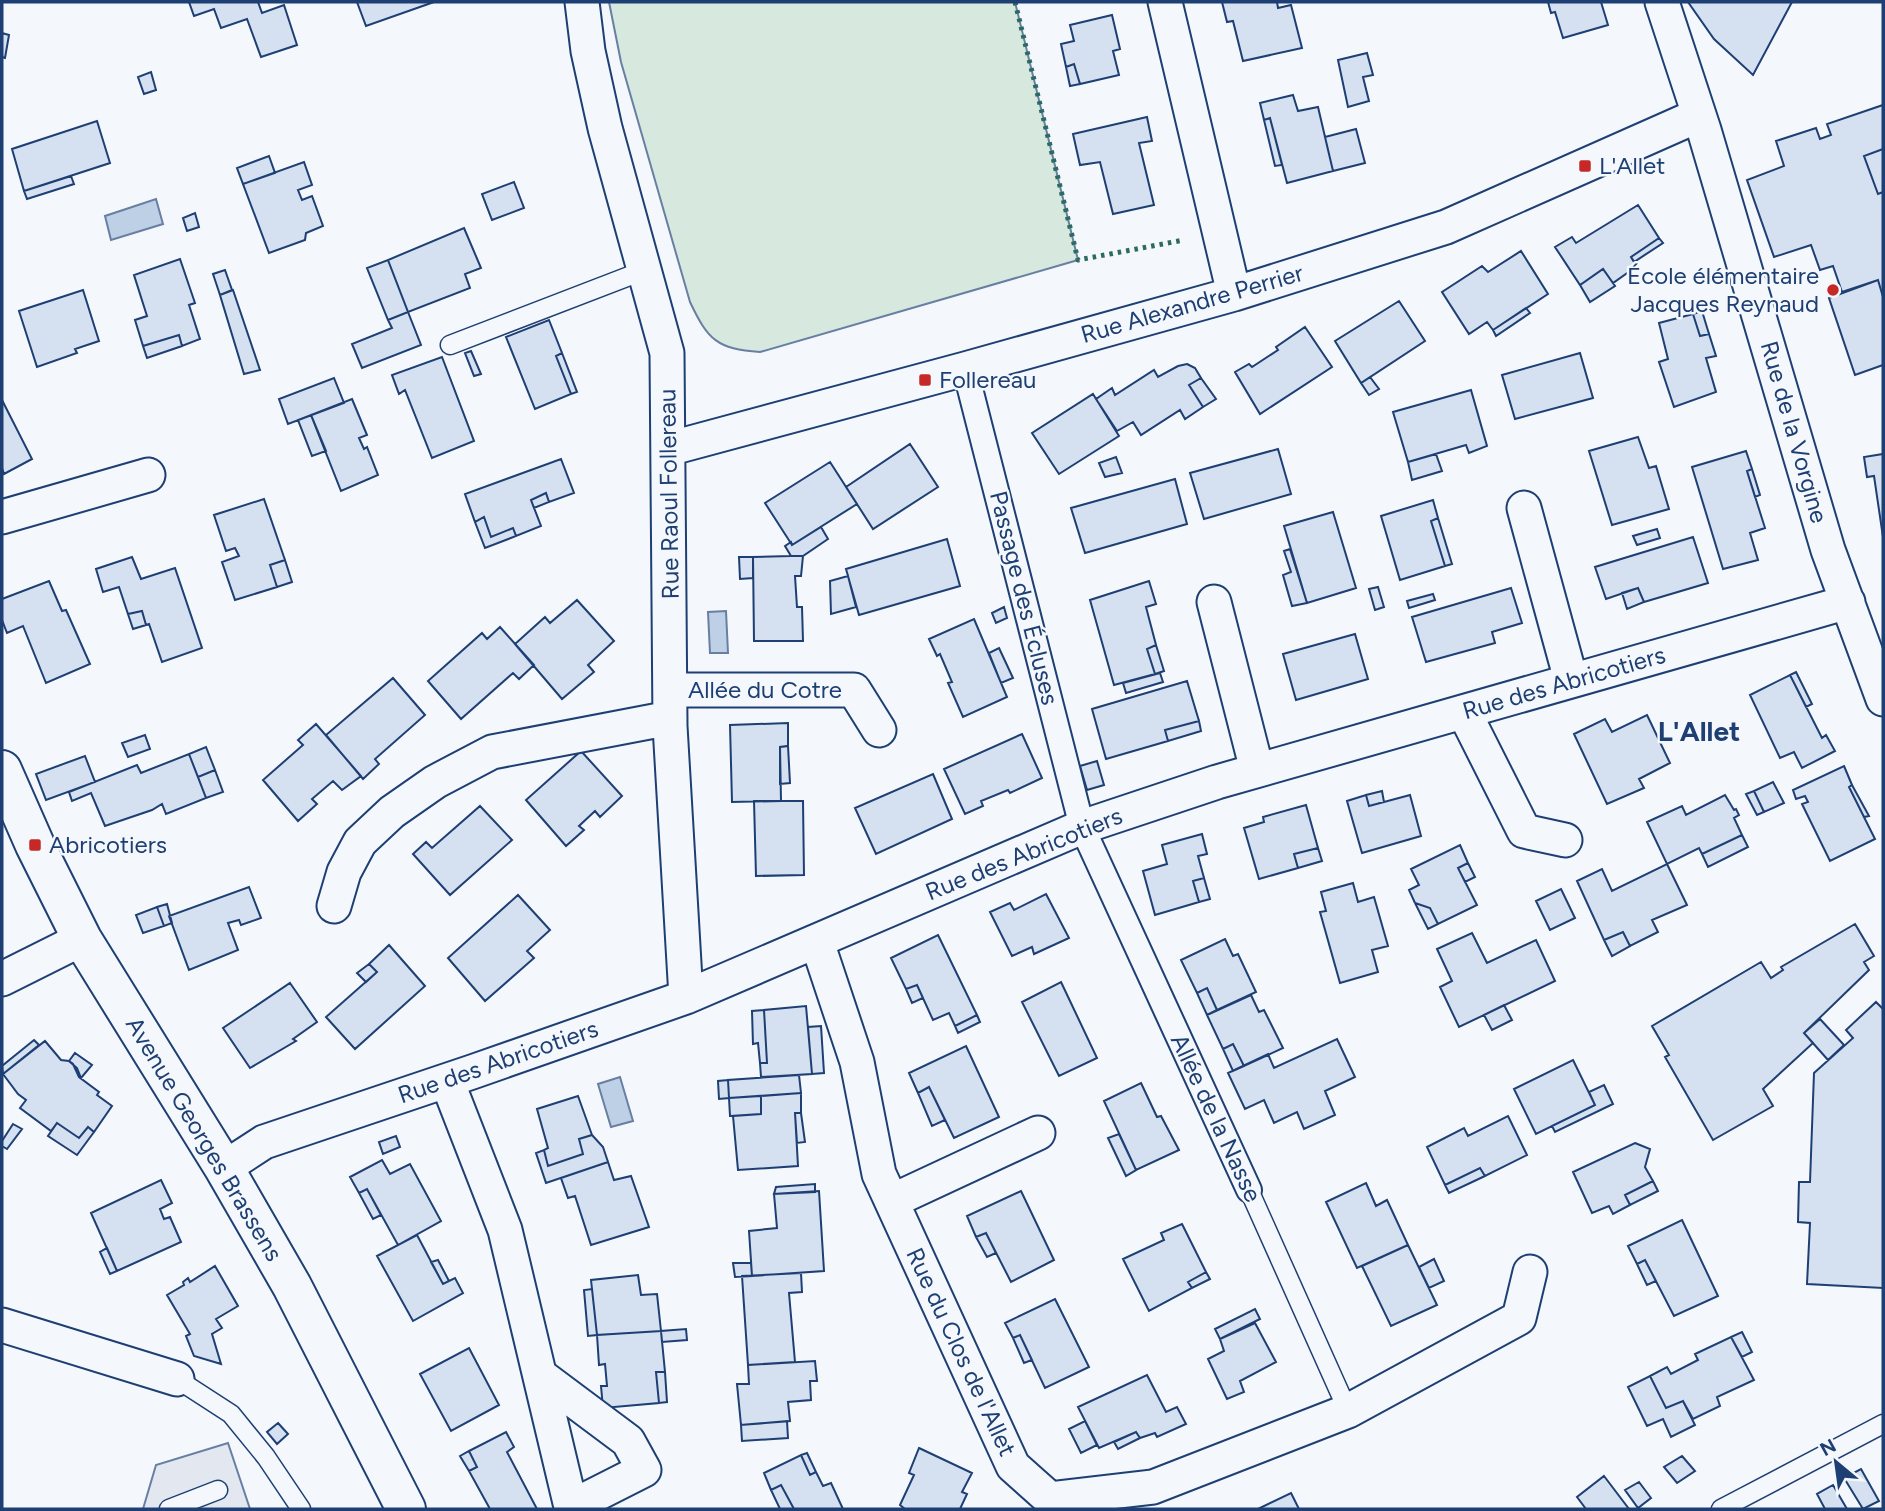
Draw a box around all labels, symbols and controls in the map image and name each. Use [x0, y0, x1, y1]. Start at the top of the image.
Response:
place label: L'Allet [1599, 151, 1665, 180]
marker: L'Allet [1577, 158, 1593, 174]
street label: Rue Alexandre Perrier [1077, 258, 1306, 349]
place label: École élémentaire Jacques Reynaud [1627, 261, 1819, 318]
marker: École élémentaire Jacques Reynaud [1825, 282, 1841, 298]
street label: Rue de la Vorgine [1755, 338, 1834, 526]
place label: Follereau [939, 365, 1036, 394]
marker: Follereau [917, 372, 933, 388]
street label: Rue Raoul Follereau [652, 388, 685, 600]
street label: Passage des Écluses [984, 488, 1065, 708]
street label: Rue des Abricotiers [1459, 640, 1669, 725]
street label: Allée du Cotre [688, 675, 842, 704]
district label: L'Allet [1658, 714, 1740, 748]
street label: Rue des Abricotiers [921, 801, 1126, 906]
place label: Abricotiers [49, 830, 167, 859]
marker: Abricotiers [27, 837, 43, 853]
street label: Avenue Georges Brassens [120, 1011, 289, 1266]
street label: Rue des Abricotiers [394, 1014, 602, 1109]
street label: Allée de la Nasse [1165, 1029, 1268, 1206]
street label: Rue du Clos de l'Allet [900, 1243, 1022, 1461]
north arrow [1801, 1427, 1871, 1497]
text: N [1816, 1434, 1840, 1461]

